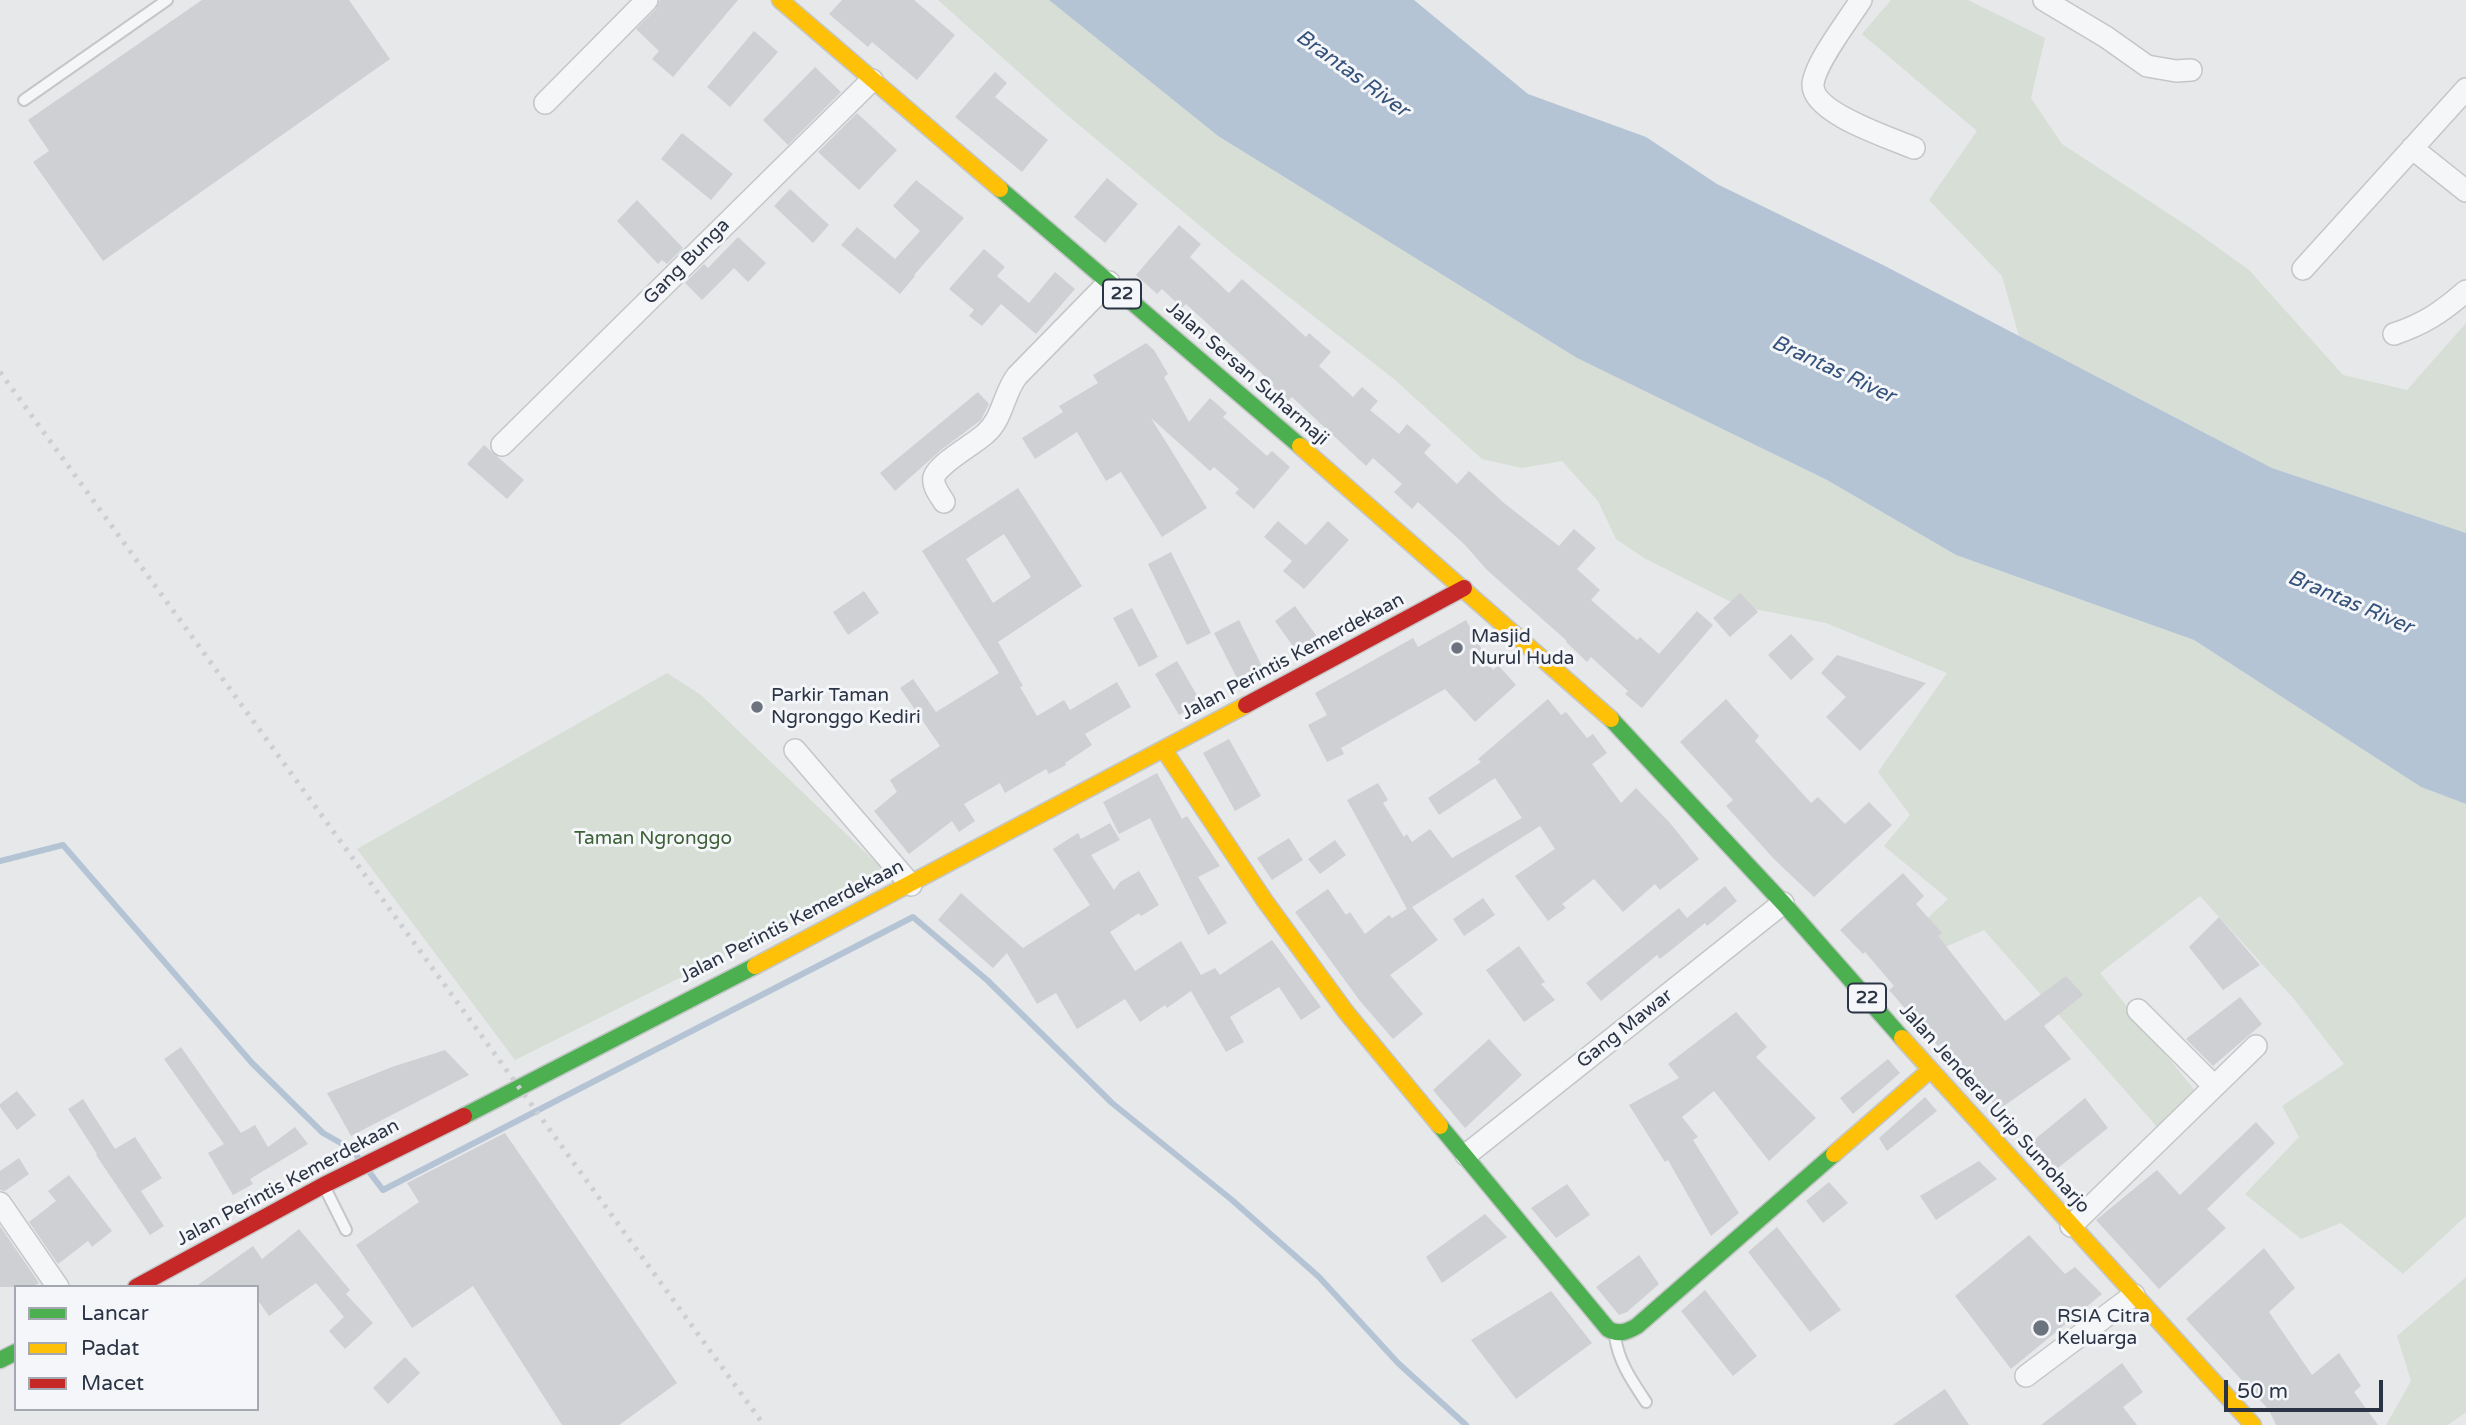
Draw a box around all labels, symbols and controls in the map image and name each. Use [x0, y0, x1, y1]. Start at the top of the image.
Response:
water label: Brantas River [1291, 25, 1413, 123]
street label: Gang Bunga [639, 214, 735, 310]
road number: 22 [1103, 280, 1141, 308]
street label: Jalan Sersan Suharmaji [1161, 297, 1333, 451]
water label: Brantas River [1767, 330, 1899, 410]
water label: Brantas River [2284, 565, 2416, 641]
street label: Jalan Perintis Kemerdekaan [1178, 589, 1408, 725]
place label: Masjid Nurul Huda [1471, 626, 1574, 670]
marker: Masjid Nurul Huda [1449, 640, 1465, 656]
place label: Parkir Taman Ngronggo Kediri [771, 685, 921, 729]
marker: Parkir Taman Ngronggo Kediri [749, 699, 765, 715]
park label: Taman Ngronggo [574, 828, 732, 850]
street label: Jalan Perintis Kemerdekaan [676, 855, 908, 989]
road number: 22 [1848, 984, 1886, 1013]
street label: Gang Mawar [1573, 985, 1677, 1073]
street label: Jalan Jenderal Urip Sumoharjo [1894, 1000, 2094, 1218]
street label: Jalan Perintis Kemerdekaan [173, 1115, 403, 1251]
legend [14, 1285, 259, 1411]
text: Lancar [81, 1301, 149, 1326]
place label: RSIA Citra Keluarga [2057, 1306, 2150, 1350]
marker: RSIA Citra Keluarga [2031, 1318, 2051, 1338]
text: Padat [81, 1336, 139, 1361]
scale bar [2228, 1366, 2387, 1410]
text: Macet [81, 1371, 144, 1396]
text: 50 m [2237, 1379, 2288, 1404]

